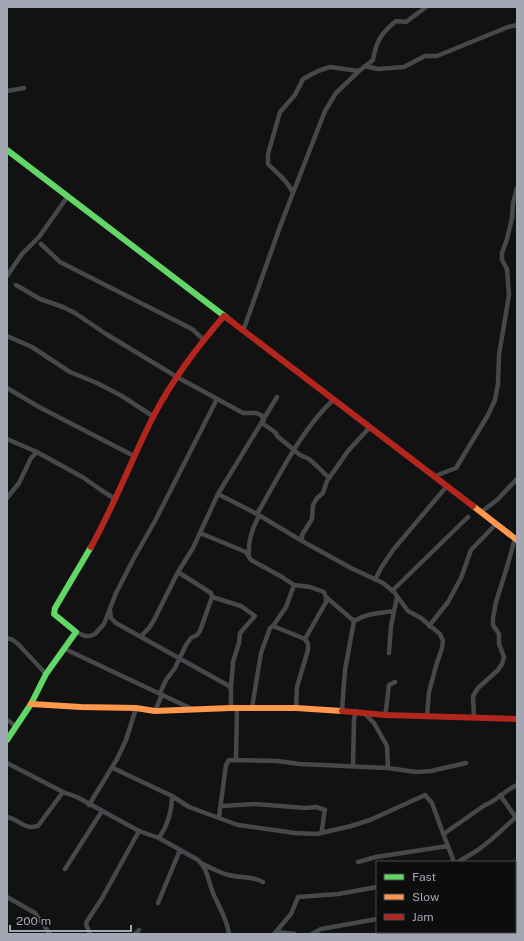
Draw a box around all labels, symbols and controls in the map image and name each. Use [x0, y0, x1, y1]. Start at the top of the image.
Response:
legend [376, 861, 516, 933]
text: Fast [412, 870, 437, 884]
text: Slow [412, 890, 440, 904]
scale bar [10, 907, 131, 933]
text: Jam [412, 910, 434, 924]
text: 200 m [16, 914, 51, 928]

